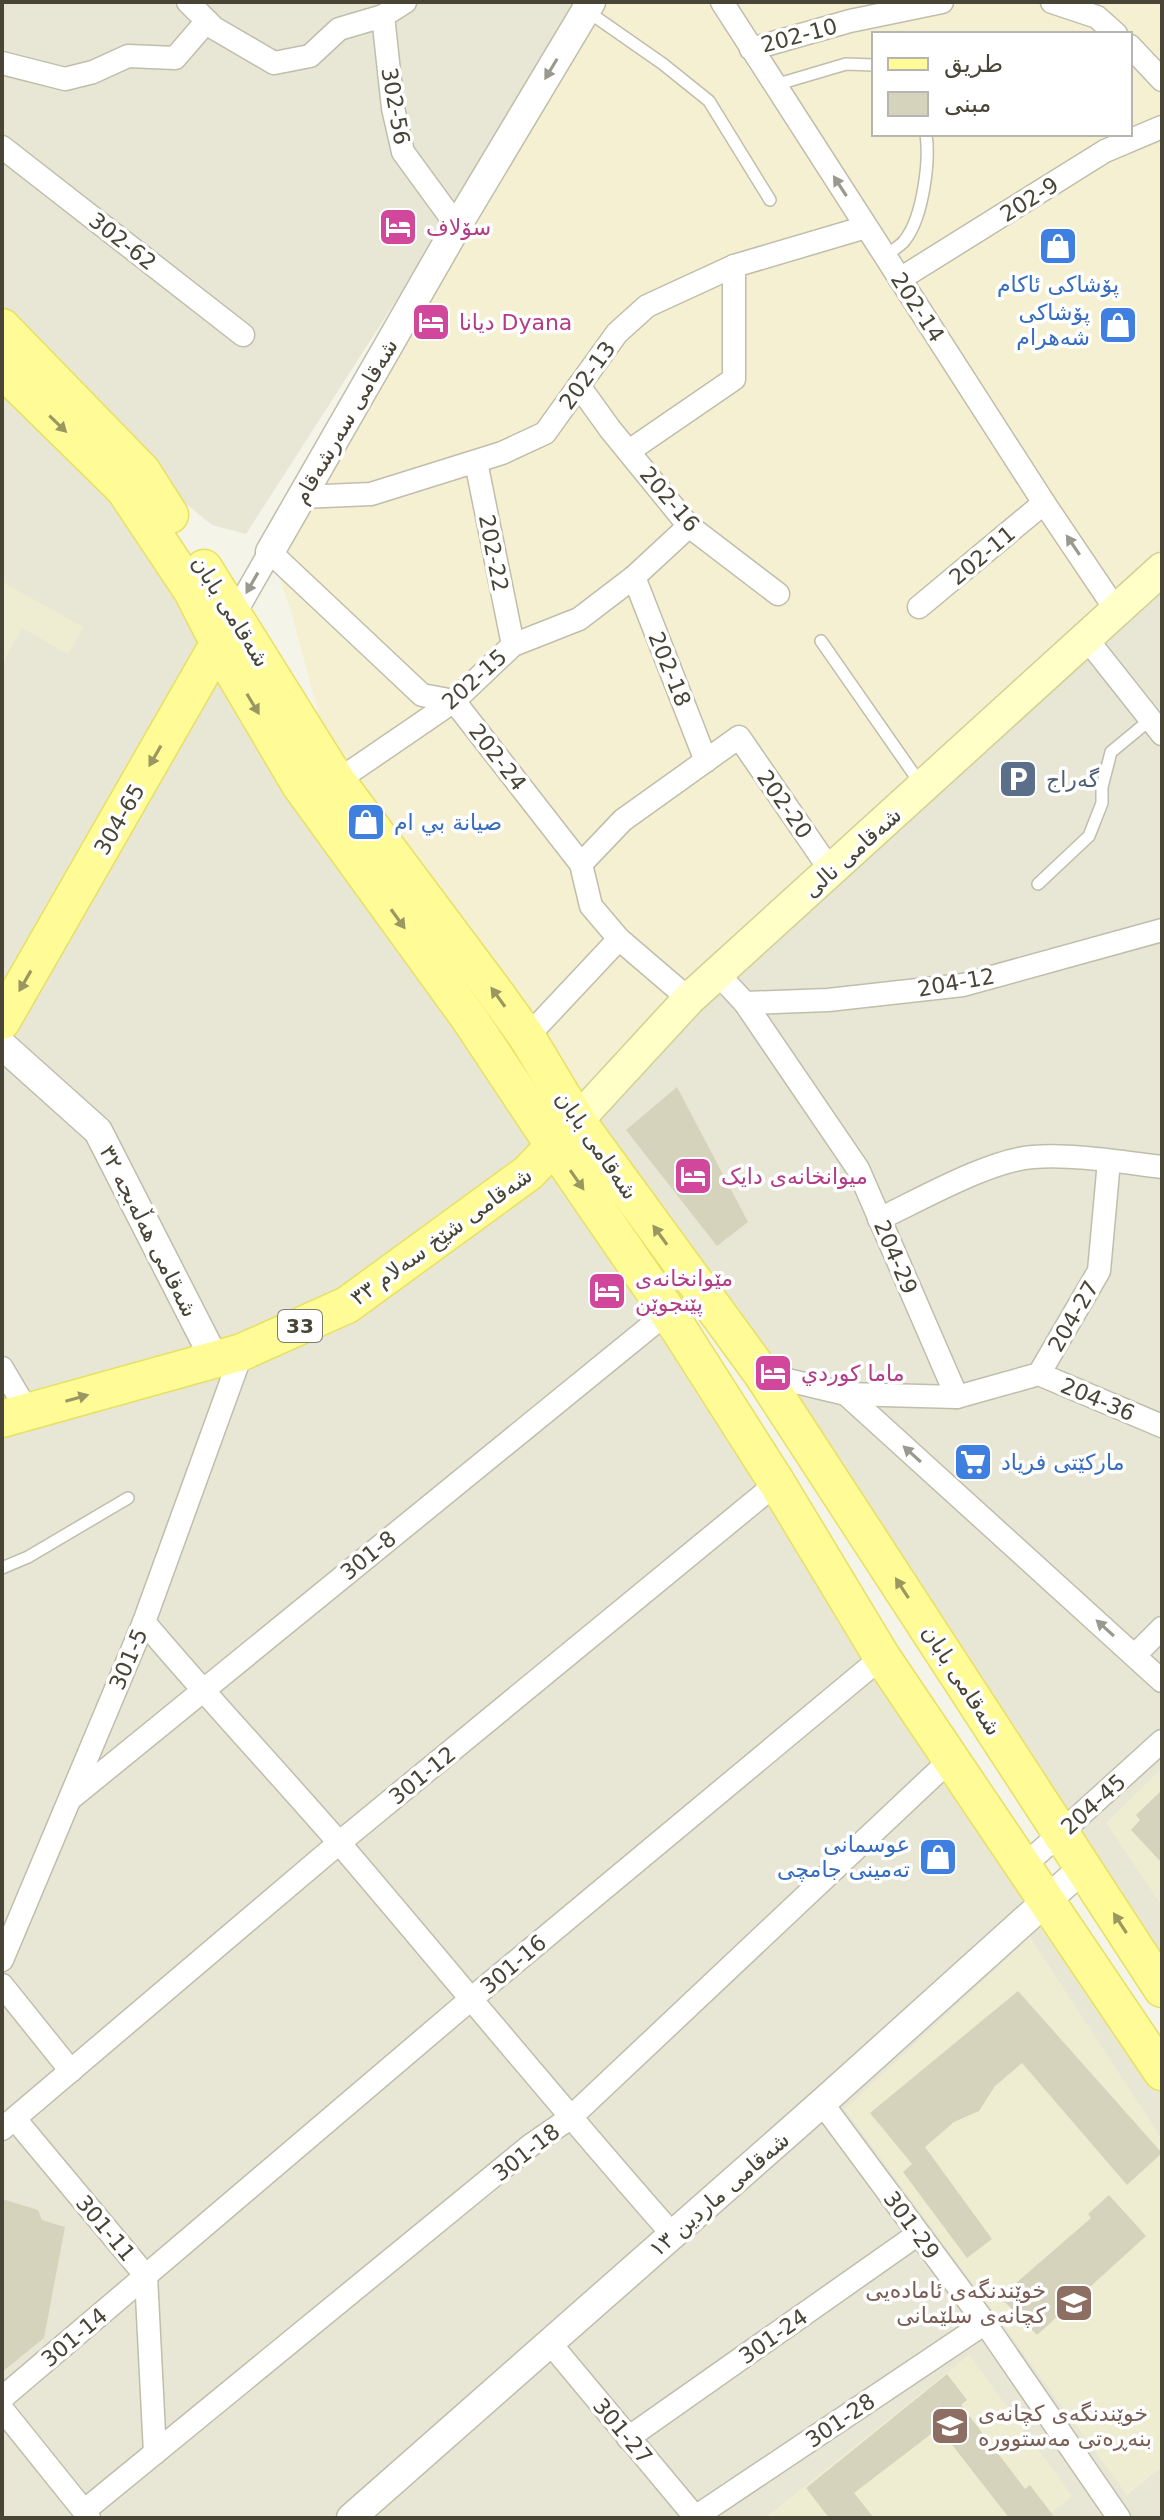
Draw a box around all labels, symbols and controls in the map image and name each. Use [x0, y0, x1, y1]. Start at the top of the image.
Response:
street label: 202-10 [758, 13, 840, 58]
legend [872, 32, 1132, 136]
text: طريق [944, 50, 1003, 78]
one-way arrow [544, 58, 558, 80]
street label: 302-56 [376, 66, 415, 147]
text: مبنى [944, 90, 991, 118]
street label: 202-9 [996, 172, 1063, 227]
one-way arrow [833, 175, 848, 197]
hotel icon: سۆلاف [377, 206, 419, 248]
street label: 302-62 [84, 208, 161, 275]
place label: سۆلاف [426, 215, 491, 240]
shop icon: پۆشاکی ئاکام [1037, 225, 1079, 267]
street label: 202-14 [886, 268, 949, 347]
place label: پۆشاکی ئاکام [997, 272, 1119, 298]
place label: پۆشاکی شەھرام [1016, 300, 1090, 350]
hotel icon: دیانا Dyana [410, 301, 452, 343]
shop icon: پۆشاکی شەھرام [1097, 304, 1139, 346]
place label: دیانا Dyana [459, 310, 572, 335]
street label: شەقامی سەرشەقام [288, 334, 403, 508]
street label: 202-13 [554, 336, 620, 414]
one-way arrow [48, 414, 67, 433]
street label: 202-16 [635, 462, 705, 537]
street label: 202-22 [474, 512, 513, 594]
street label: 202-11 [944, 521, 1020, 590]
one-way arrow [1065, 535, 1080, 556]
street label: شەقامی بابان [186, 551, 275, 671]
one-way arrow [245, 572, 259, 594]
street label: 202-18 [643, 628, 696, 710]
street label: 202-15 [437, 644, 512, 715]
one-way arrow [245, 693, 259, 715]
street label: 202-24 [464, 719, 531, 796]
one-way arrow [148, 745, 162, 767]
parking icon: گەراج [997, 758, 1039, 800]
street label: 202-20 [752, 765, 817, 843]
place label: گەراج [1046, 767, 1100, 793]
street label: 304-65 [89, 779, 150, 859]
shop icon: صيانة بي ام [345, 801, 387, 843]
street label: شەقامی نالی [798, 802, 906, 903]
place label: صيانة بي ام [394, 810, 502, 836]
one-way arrow [390, 909, 405, 930]
street label: 204-12 [916, 963, 997, 1002]
one-way arrow [18, 970, 32, 992]
one-way arrow [491, 986, 506, 1007]
street label: شەقامی بابان [550, 1086, 643, 1204]
street label: شەقامی هەڵەبجە ٣٢ [94, 1140, 204, 1321]
hotel icon: میوانخانەی دایک [672, 1155, 714, 1197]
street label: شەقامی شێخ سەلام ٣٣ [346, 1162, 537, 1311]
place label: میوانخانەی دایک [721, 1164, 868, 1189]
one-way arrow [569, 1169, 584, 1190]
street label: 204-29 [869, 1216, 922, 1298]
one-way arrow [652, 1224, 668, 1246]
place label: مێوانخانەی پێنجوێن [635, 1266, 733, 1317]
hotel icon: مێوانخانەی پێنجوێن [586, 1270, 628, 1312]
street label: 204-27 [1043, 1276, 1104, 1356]
road number: 33 [278, 1310, 322, 1342]
hotel icon: ماما كوردي [752, 1352, 794, 1394]
place label: ماما كوردي [801, 1361, 904, 1386]
street label: 204-36 [1057, 1373, 1139, 1426]
one-way arrow [65, 1392, 90, 1404]
supermarket icon: مارکێتی فریاد [952, 1441, 994, 1483]
one-way arrow [903, 1445, 922, 1463]
place label: مارکێتی فریاد [1001, 1450, 1124, 1475]
street label: 301-8 [336, 1526, 401, 1585]
one-way arrow [895, 1577, 909, 1599]
street label: شەقامی بابان [917, 1620, 1006, 1740]
one-way arrow [1095, 1620, 1115, 1637]
street label: 301-5 [104, 1625, 152, 1694]
street label: 301-12 [384, 1741, 460, 1810]
street label: 204-45 [1056, 1769, 1131, 1840]
place label: عوسمانی تەمینی جامچی [777, 1832, 910, 1882]
shop icon: عوسمانی تەمینی جامچی [917, 1836, 959, 1878]
one-way arrow [1113, 1912, 1128, 1934]
street label: 301-16 [475, 1930, 551, 1999]
street label: 301-18 [488, 2119, 565, 2186]
street label: شەقامی ماردین ١٣ [644, 2127, 794, 2262]
street label: 301-29 [879, 2186, 945, 2264]
street label: 301-11 [71, 2190, 140, 2266]
place label: خوێندنگەی ئامادەیی کچانەی سلێمانی [865, 2278, 1047, 2328]
school or university icon: خوێندنگەی ئامادەیی کچانەی سلێمانی [1053, 2282, 1095, 2324]
street label: 301-14 [36, 2303, 112, 2372]
street label: 301-24 [734, 2304, 812, 2369]
street label: 301-28 [801, 2388, 880, 2453]
street label: 301-27 [588, 2393, 657, 2469]
place label: خوێندنگەی کچانەی بنەڕەتی مەستوورە [978, 2401, 1152, 2451]
school or university icon: خوێندنگەی کچانەی بنەڕەتی مەستوورە [929, 2405, 971, 2447]

